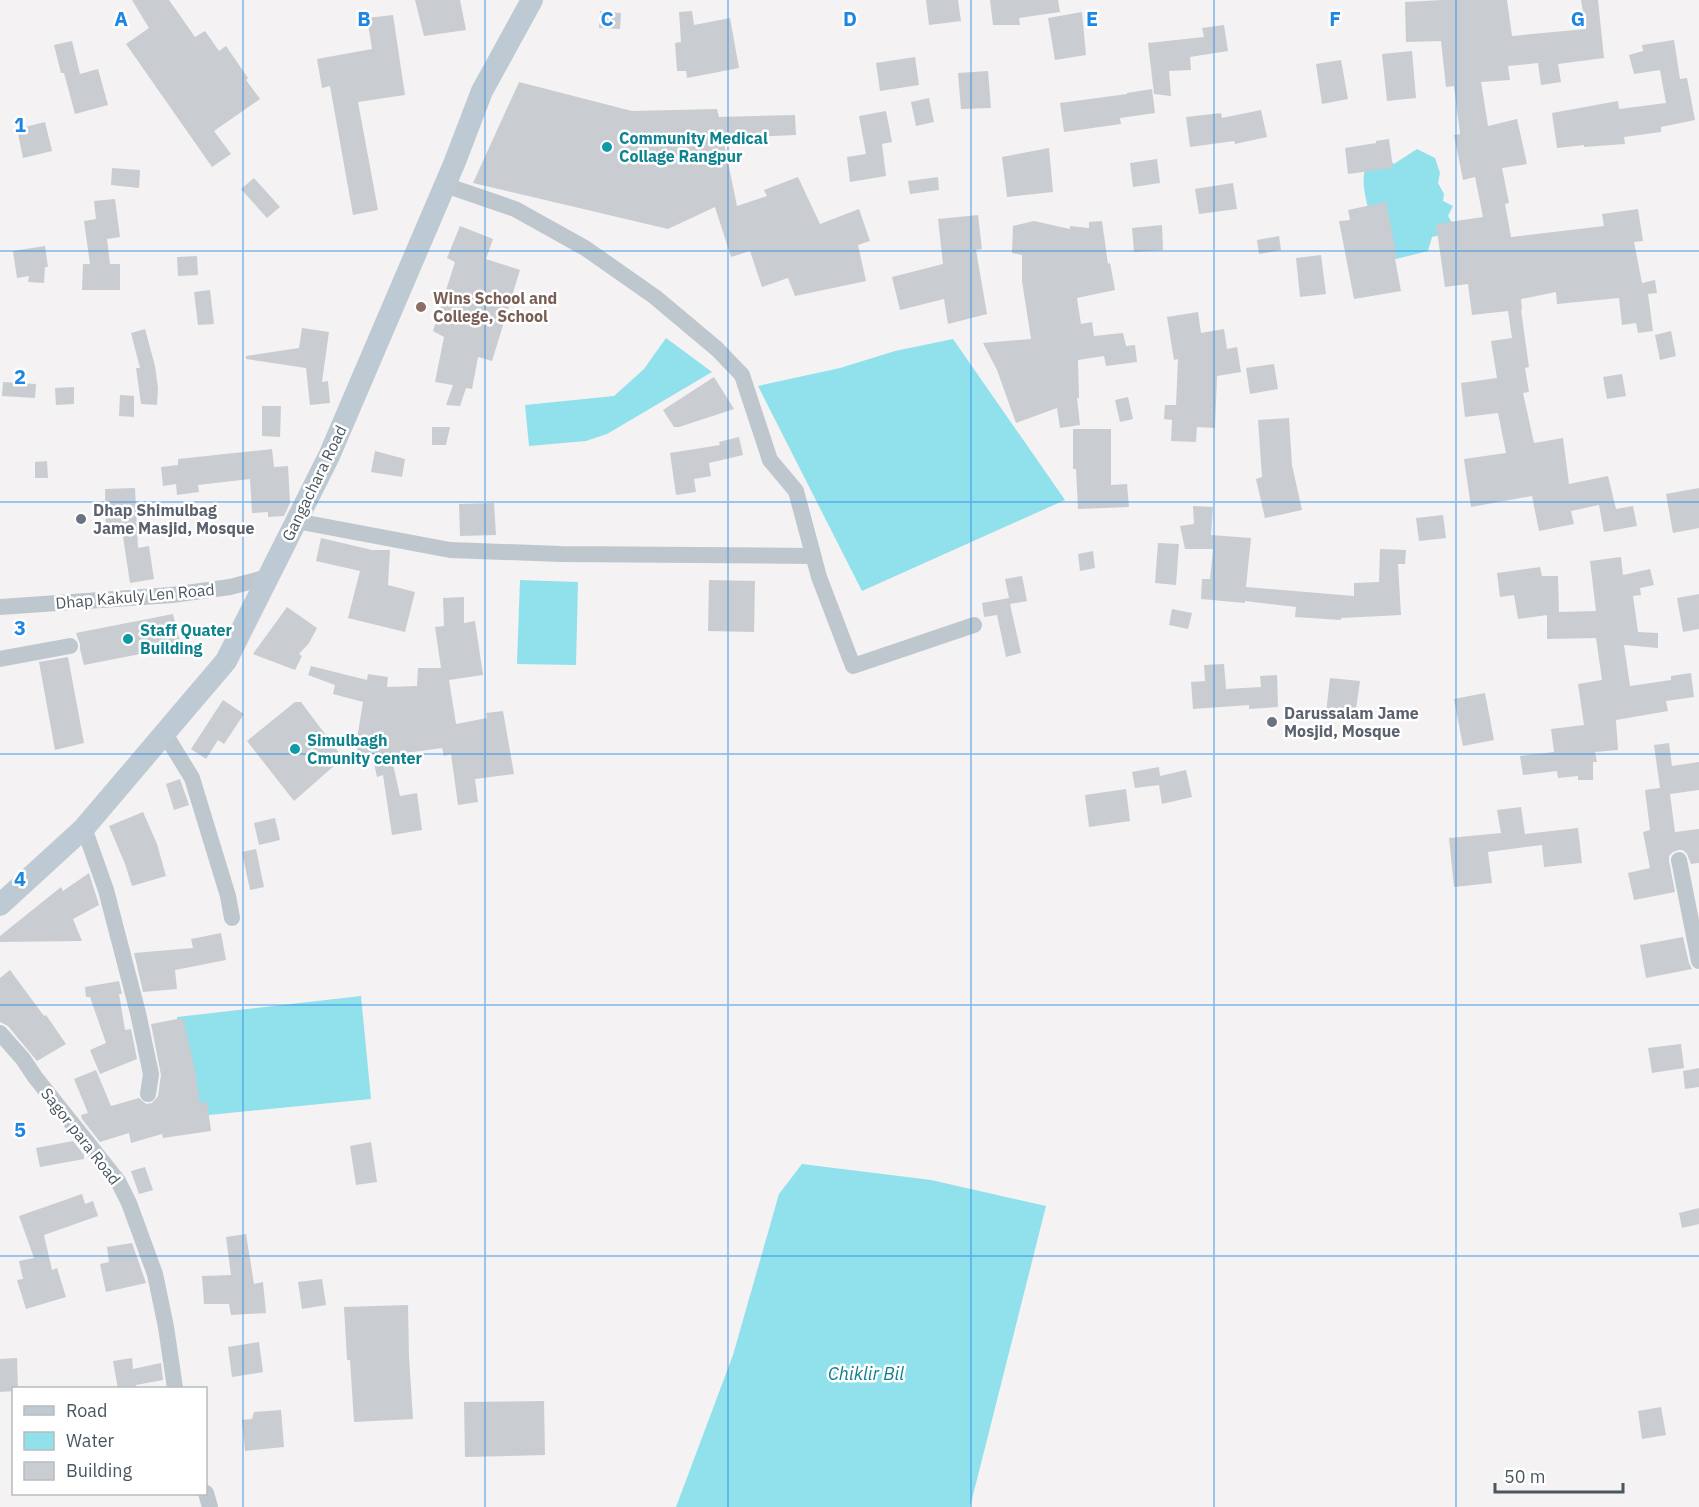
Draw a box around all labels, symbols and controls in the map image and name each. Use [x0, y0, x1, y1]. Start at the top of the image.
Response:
text: A [114, 5, 128, 32]
text: B [357, 5, 371, 32]
text: C [600, 5, 614, 32]
text: D [843, 5, 857, 32]
text: E [1086, 5, 1098, 32]
text: F [1329, 5, 1341, 32]
text: G [1571, 5, 1585, 32]
text: 1 [14, 111, 26, 138]
place label: Community Medical Collage Rangpur [619, 128, 768, 166]
marker: Community Medical Collage Rangpur [600, 140, 614, 154]
place label: Wins School and College, School [433, 288, 557, 326]
marker: Wins School and College, School [414, 300, 428, 314]
text: 2 [14, 363, 26, 390]
street label: Gangachara Road [277, 422, 351, 544]
place label: Dhap Shimulbag Jame Masjid, Mosque [93, 500, 254, 538]
marker: Dhap Shimulbag Jame Masjid, Mosque [74, 512, 88, 526]
street label: Dhap Kakuly Len Road [55, 579, 215, 613]
text: 3 [14, 614, 26, 641]
place label: Staff Quater Building [140, 620, 233, 658]
marker: Staff Quater Building [121, 632, 135, 646]
place label: Darussalam Jame Mosjid, Mosque [1284, 703, 1419, 741]
marker: Darussalam Jame Mosjid, Mosque [1265, 715, 1279, 729]
place label: Simulbagh Cmunity center [307, 730, 423, 768]
marker: Simulbagh Cmunity center [288, 742, 302, 756]
text: 4 [14, 865, 26, 892]
street label: Sagor para Road [37, 1084, 125, 1188]
text: 5 [14, 1116, 26, 1143]
water label: Chiklir Bil [828, 1362, 904, 1385]
legend [12, 1387, 207, 1495]
text: Road [66, 1399, 107, 1422]
text: Water [66, 1429, 115, 1452]
scale bar [1495, 1456, 1622, 1494]
text: Building [66, 1459, 133, 1482]
text: 50 m [1504, 1465, 1546, 1488]

